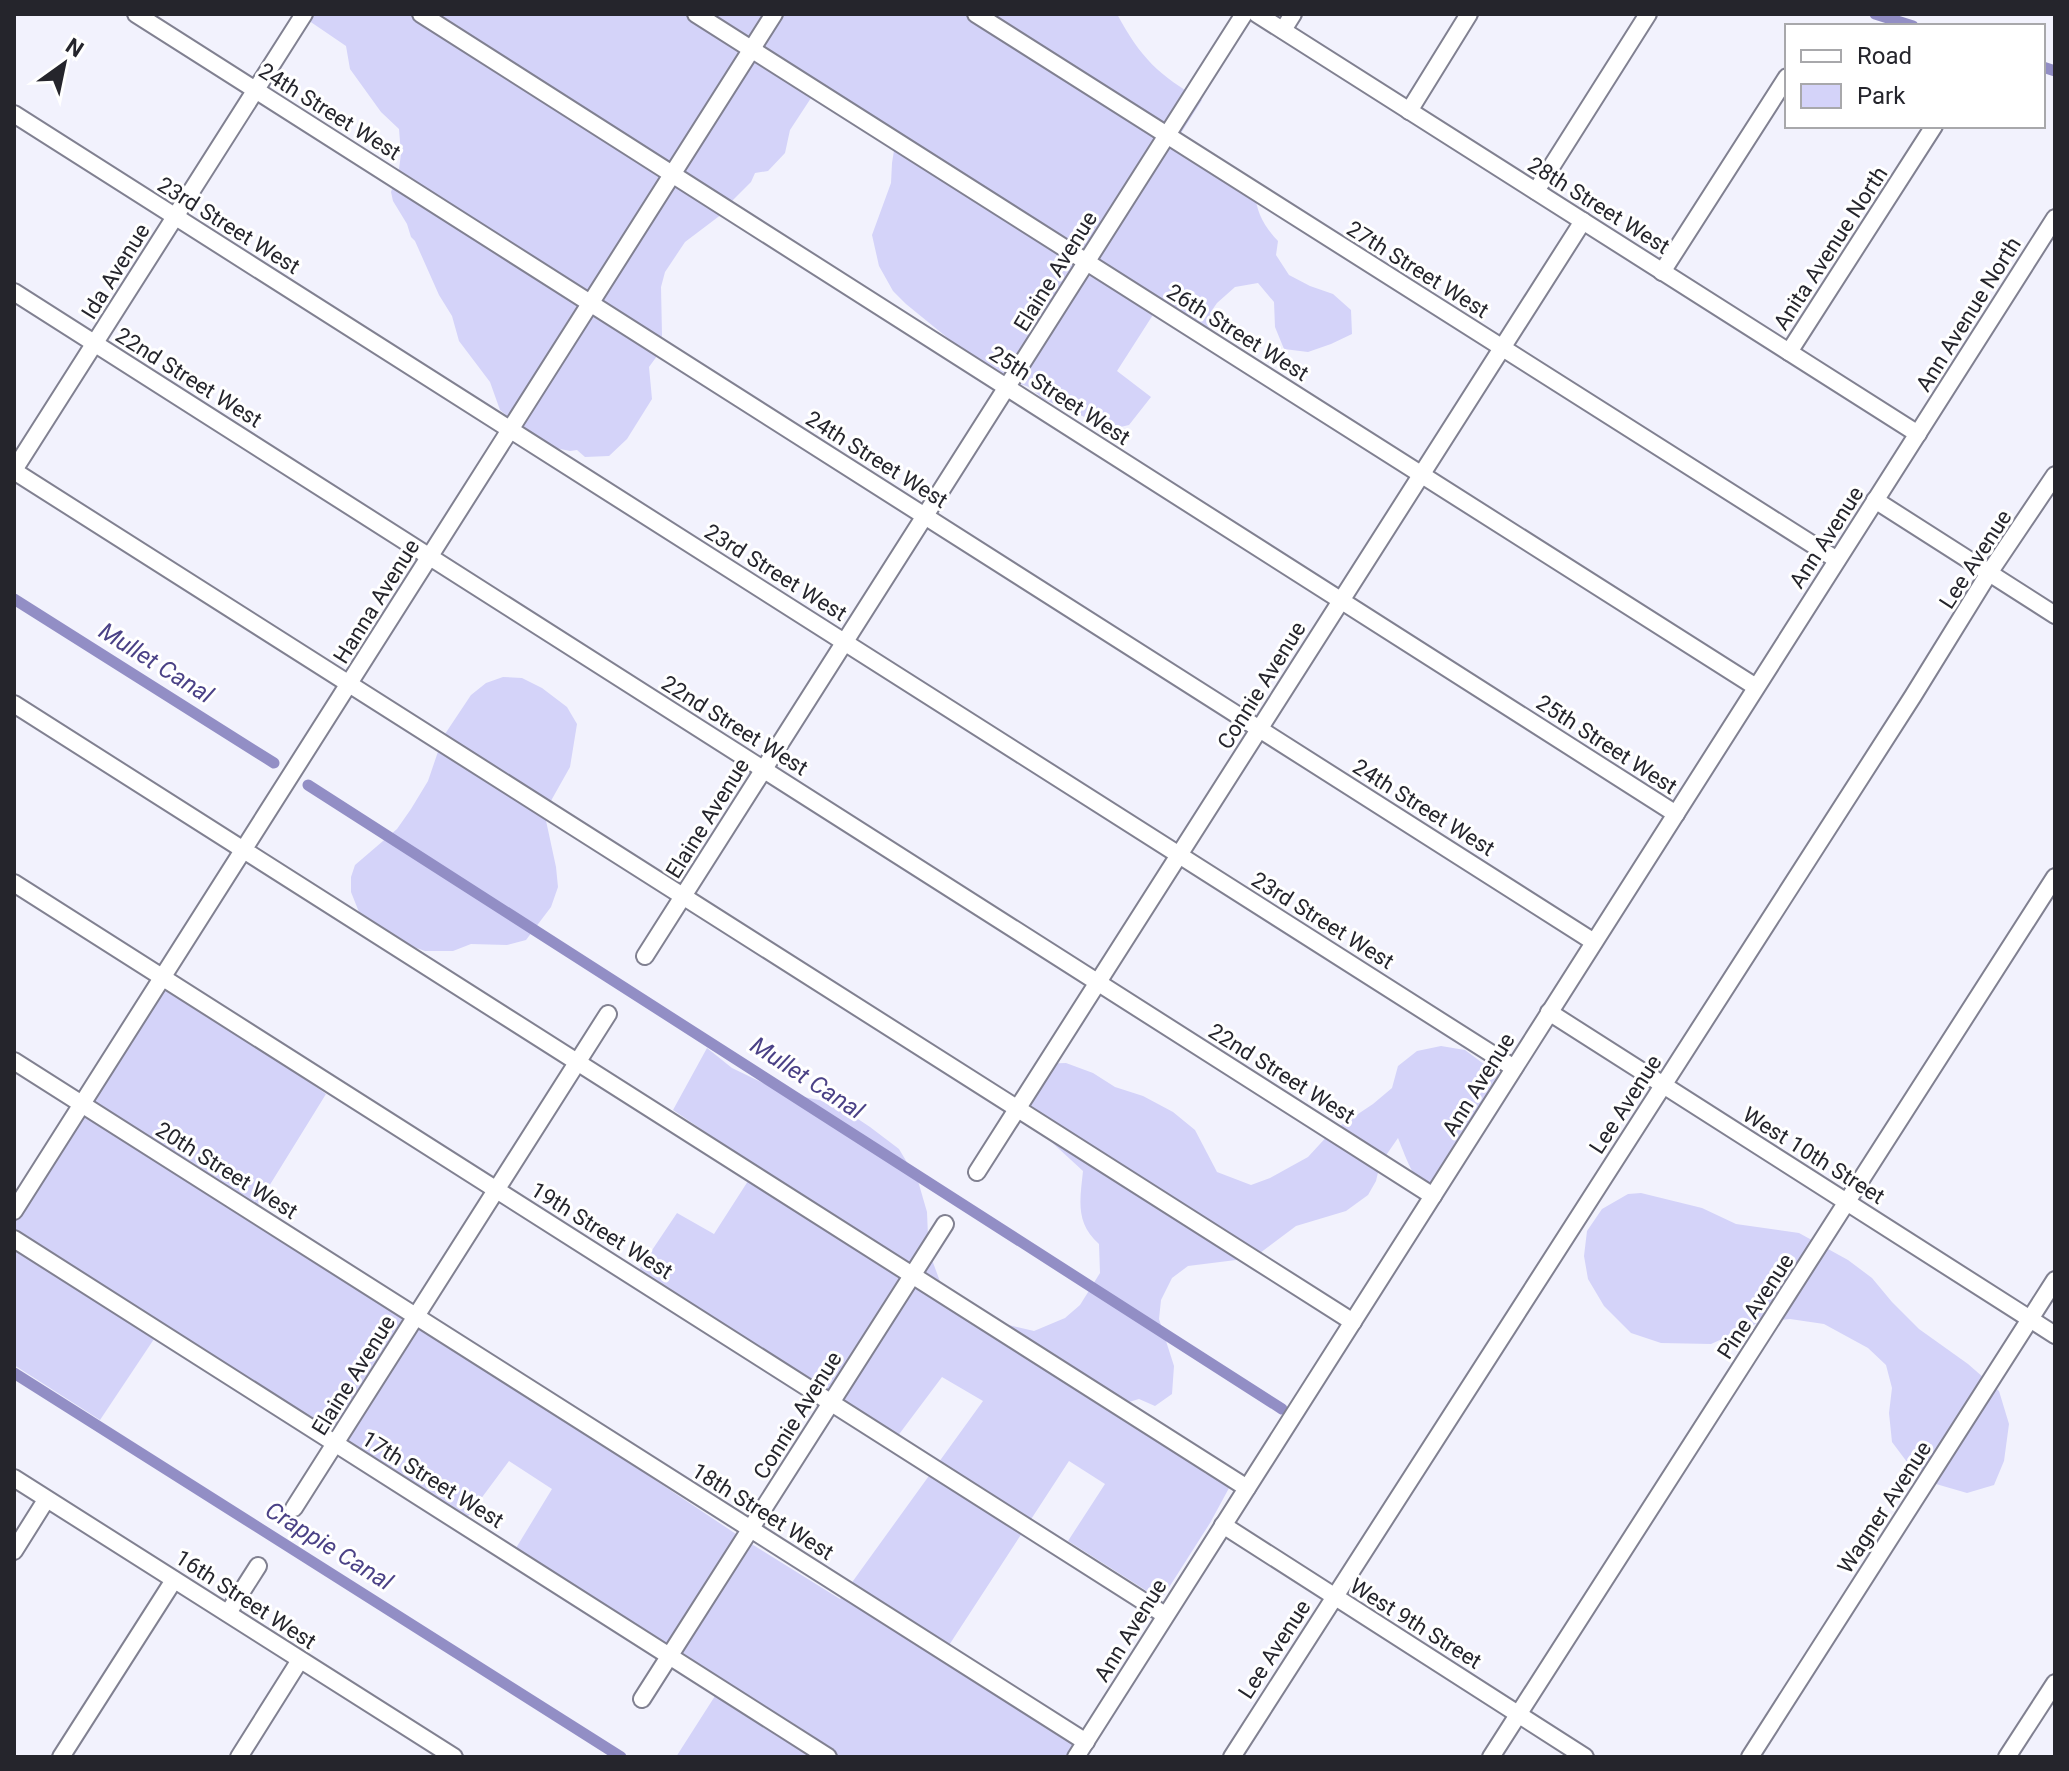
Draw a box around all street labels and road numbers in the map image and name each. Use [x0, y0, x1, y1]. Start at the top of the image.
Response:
street label: 24th Street West [254, 58, 405, 165]
street label: 28th Street West [1523, 152, 1674, 259]
street label: Anita Avenue North [1768, 162, 1892, 335]
street label: 23rd Street West [153, 172, 304, 279]
street label: Elaine Avenue [1009, 207, 1102, 336]
street label: 27th Street West [1342, 216, 1493, 323]
street label: Ida Avenue [76, 219, 155, 324]
street label: Ann Avenue North [1911, 233, 2026, 396]
street label: 26th Street West [1162, 279, 1313, 386]
street label: 22nd Street West [111, 322, 266, 432]
street label: 25th Street West [985, 341, 1135, 450]
street label: 24th Street West [801, 406, 952, 513]
street label: Ann Avenue [1784, 482, 1869, 593]
street label: Lee Avenue [1934, 505, 2017, 613]
street label: 23rd Street West [700, 519, 851, 626]
street label: Hanna Avenue [328, 535, 424, 668]
street label: Connie Avenue [1212, 617, 1311, 754]
street label: 22nd Street West [657, 670, 812, 780]
street label: 25th Street West [1532, 690, 1682, 799]
street label: Elaine Avenue [661, 754, 754, 883]
street label: 24th Street West [1348, 754, 1499, 861]
street label: 23rd Street West [1247, 867, 1398, 974]
street label: 22nd Street West [1204, 1018, 1359, 1128]
street label: Ann Avenue [1437, 1028, 1520, 1140]
street label: Lee Avenue [1584, 1050, 1667, 1158]
street label: West 10th Street [1738, 1102, 1889, 1209]
street label: 20th Street West [151, 1117, 302, 1224]
street label: 19th Street West [526, 1177, 677, 1284]
street label: Pine Avenue [1712, 1249, 1799, 1364]
street label: Elaine Avenue [307, 1311, 400, 1440]
street label: Connie Avenue [748, 1347, 847, 1484]
street label: 17th Street West [357, 1426, 508, 1533]
street label: Wagner Avenue [1833, 1437, 1936, 1578]
street label: 18th Street West [687, 1458, 838, 1565]
street label: 16th Street West [171, 1545, 321, 1654]
street label: West 9th Street [1345, 1573, 1486, 1674]
street label: Ann Avenue [1089, 1574, 1172, 1686]
street label: Lee Avenue [1233, 1595, 1316, 1703]

